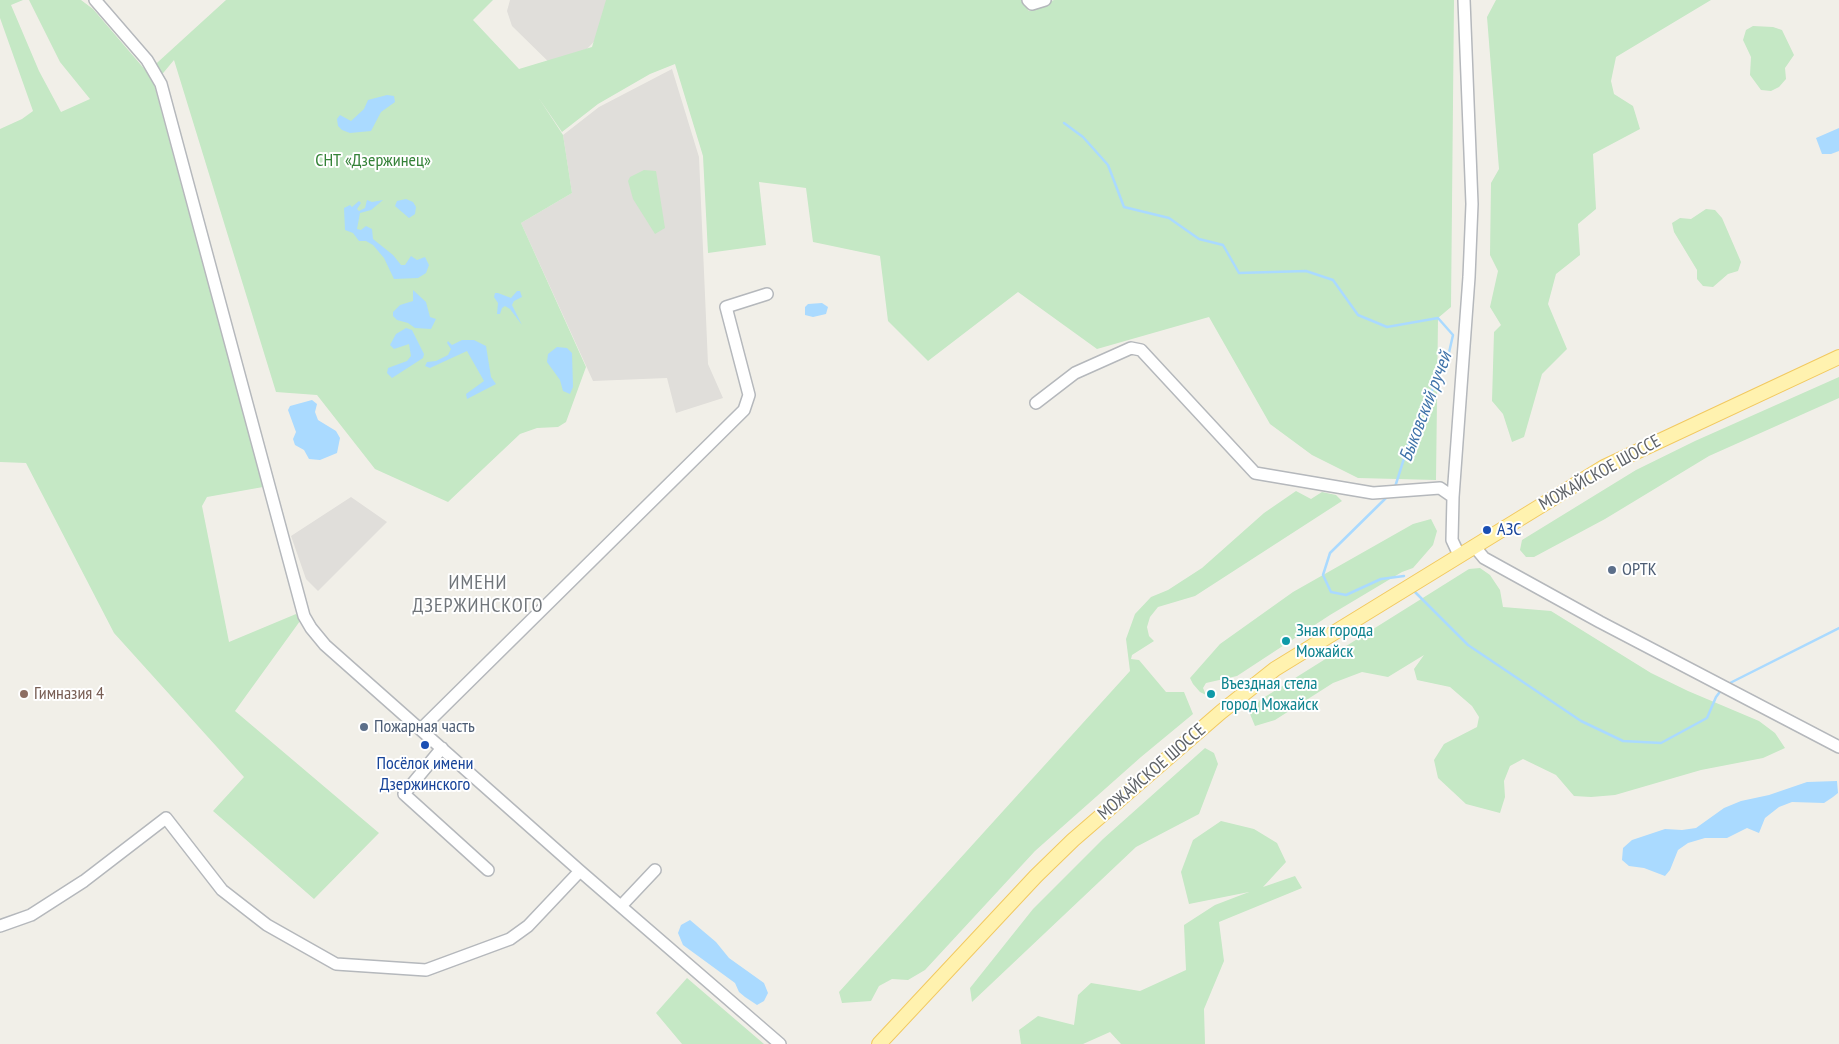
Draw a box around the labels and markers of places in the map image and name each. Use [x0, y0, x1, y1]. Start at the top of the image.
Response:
place label: АЗС [1497, 519, 1522, 541]
marker: АЗС [1481, 524, 1493, 536]
place label: ОРТК [1622, 559, 1657, 581]
marker: ОРТК [1606, 564, 1618, 576]
place label: Знак города Можайск [1296, 620, 1373, 662]
marker: Знак города Можайск [1280, 635, 1292, 647]
place label: Въездная стела город Можайск [1221, 673, 1319, 716]
place label: Гимназия 4 [34, 683, 104, 705]
marker: Гимназия 4 [18, 688, 30, 700]
marker: Въездная стела город Можайск [1205, 688, 1217, 700]
place label: Пожарная часть [374, 716, 475, 738]
marker: Пожарная часть [358, 721, 370, 733]
marker: Посёлок имени Дзержинского [419, 739, 431, 751]
place label: Посёлок имени Дзержинского [377, 753, 473, 796]

